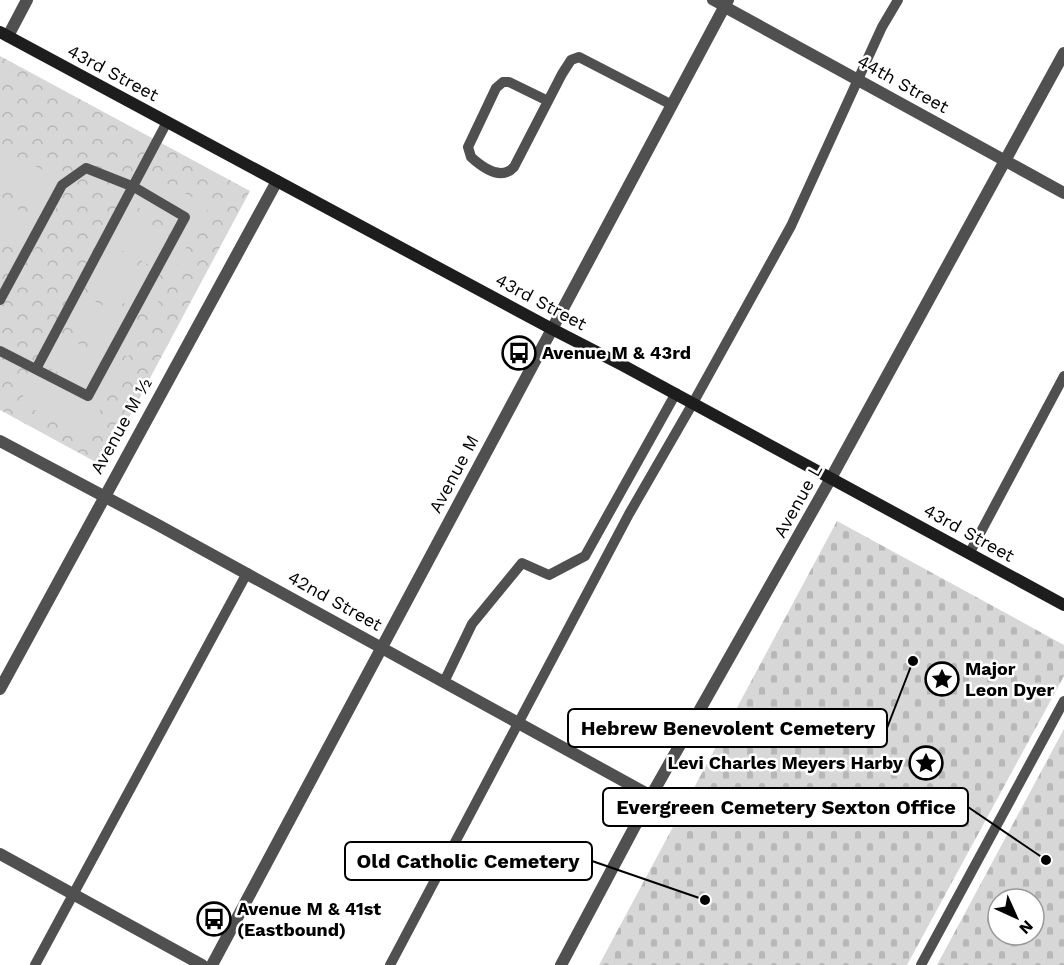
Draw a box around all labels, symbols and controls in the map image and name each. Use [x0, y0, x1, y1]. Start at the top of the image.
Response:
street label: 43rd Street [64, 40, 163, 106]
street label: 44th Street [854, 50, 953, 117]
street label: 43rd Street [492, 269, 591, 335]
bus stop icon: Avenue M & 43rd [501, 335, 537, 371]
place label: Avenue M & 43rd [542, 342, 691, 363]
street label: Avenue M ½ [86, 374, 156, 478]
street label: Avenue M [424, 431, 483, 516]
street label: Avenue L [769, 460, 826, 541]
street label: 43rd Street [920, 499, 1019, 566]
street label: 42nd Street [285, 566, 386, 635]
place label: Major Leon Dyer [965, 658, 1055, 700]
place icon: Major Leon Dyer [924, 661, 960, 697]
callout: Hebrew Benevolent Cemetery [568, 709, 887, 747]
text: Hebrew Benevolent Cemetery [581, 716, 876, 740]
place icon: Levi Charles Meyers Harby [908, 745, 944, 781]
place label: Levi Charles Meyers Harby [667, 752, 904, 773]
callout: Evergreen Cemetery Sexton Office [603, 788, 968, 826]
text: Evergreen Cemetery Sexton Office [616, 795, 956, 819]
callout: Old Catholic Cemetery [345, 842, 592, 880]
text: Old Catholic Cemetery [357, 849, 580, 873]
north arrow [986, 887, 1046, 947]
place label: Avenue M & 41st (Eastbound) [237, 898, 381, 940]
bus stop icon: Avenue M & 41st (Eastbound) [196, 901, 232, 937]
text: N [1015, 916, 1037, 938]

